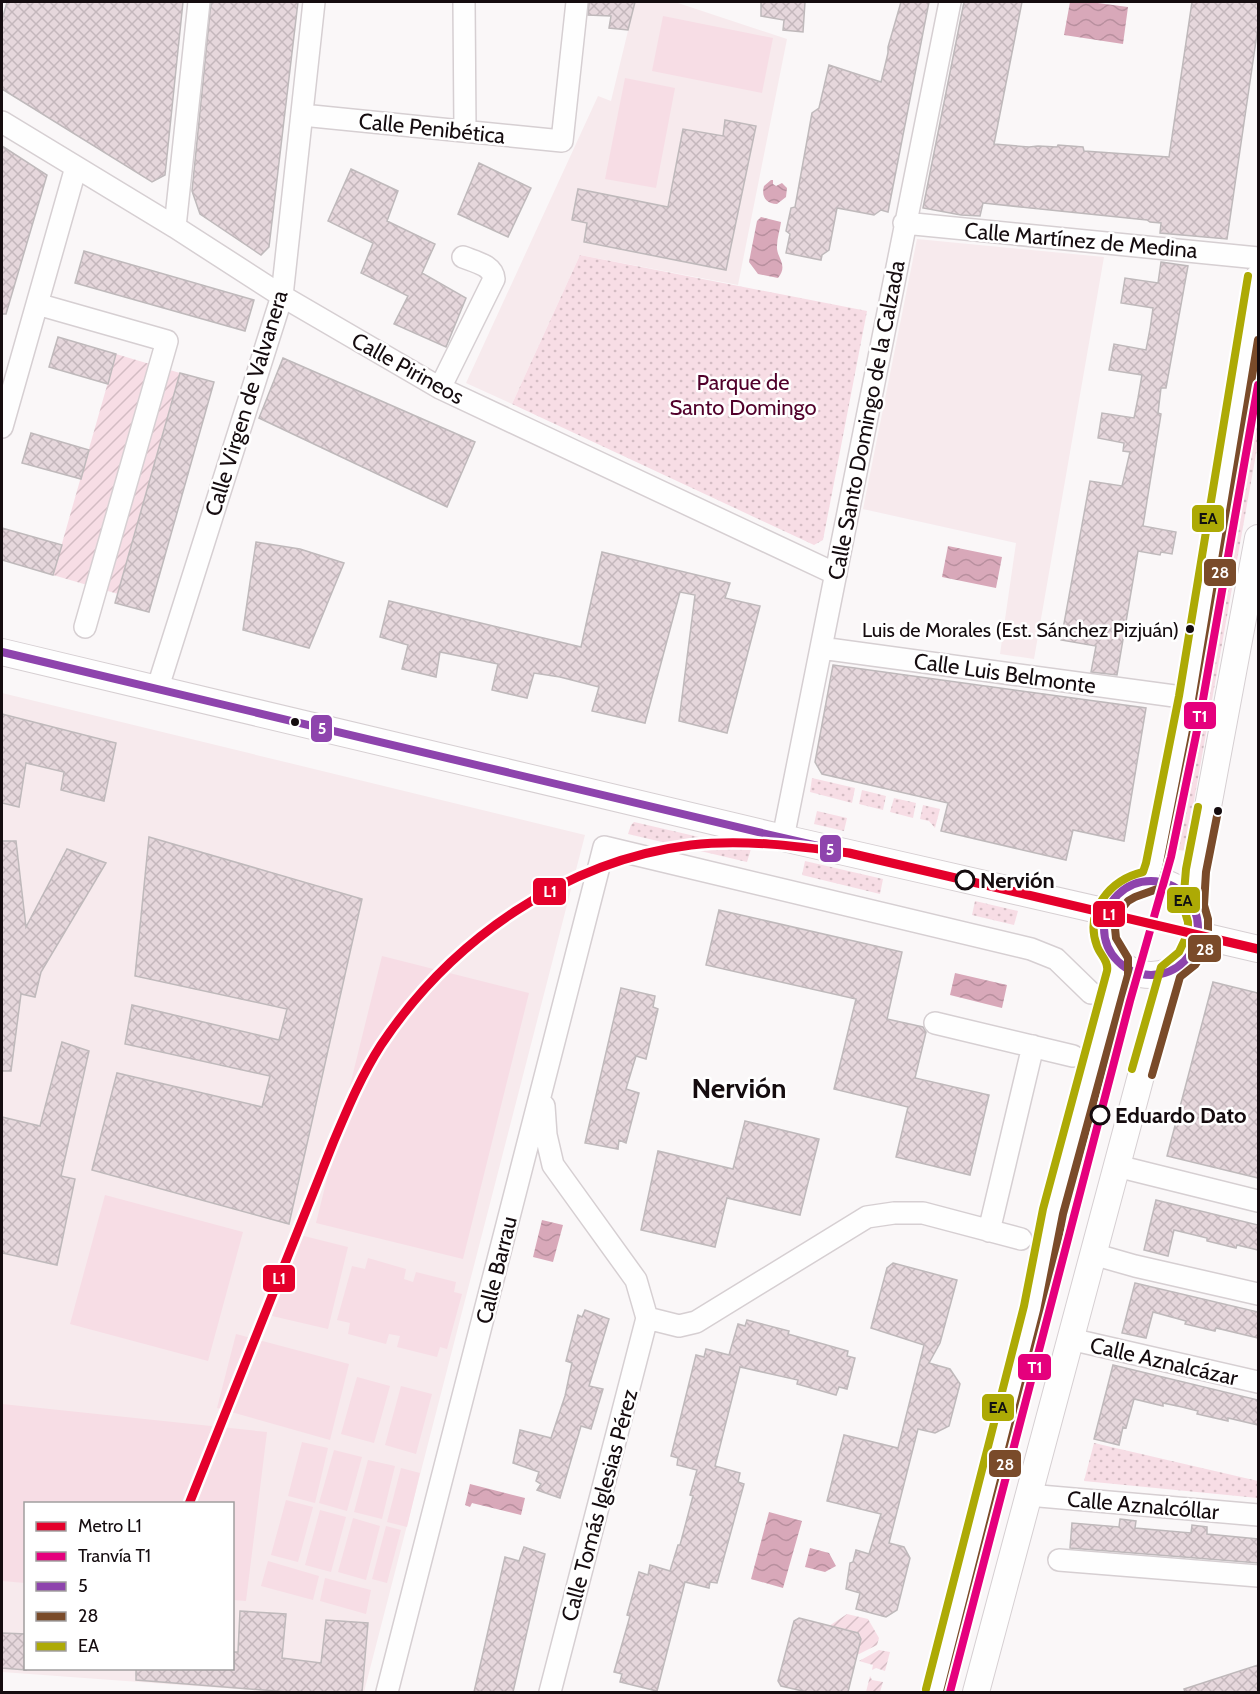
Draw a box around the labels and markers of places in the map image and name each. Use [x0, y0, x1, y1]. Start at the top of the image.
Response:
place label: Luis de Morales (Est. Sánchez Pizjuán) [862, 618, 1179, 642]
marker: Luis de Morales (Est. Sánchez Pizjuán) [1184, 623, 1196, 635]
unlabelled marker [289, 716, 301, 728]
unlabelled marker [1212, 805, 1224, 817]
place label: Nervión [980, 867, 1055, 894]
marker: Nervión [955, 870, 975, 890]
place label: Eduardo Dato [1115, 1102, 1247, 1129]
marker: Eduardo Dato [1090, 1105, 1110, 1125]

